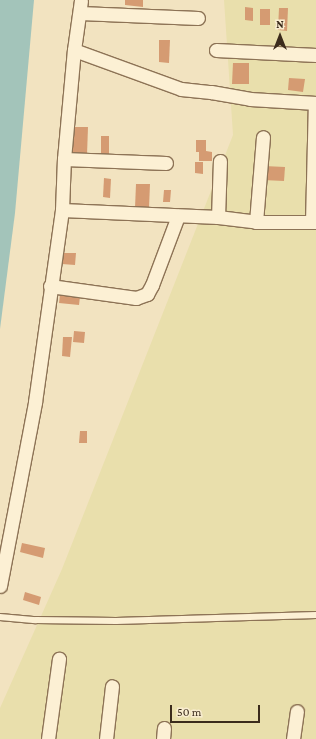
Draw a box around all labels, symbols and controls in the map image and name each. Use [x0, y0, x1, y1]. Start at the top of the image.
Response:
north arrow [260, 16, 300, 56]
text: N [276, 18, 284, 30]
scale bar [172, 697, 262, 723]
text: 50 m [177, 705, 201, 719]

